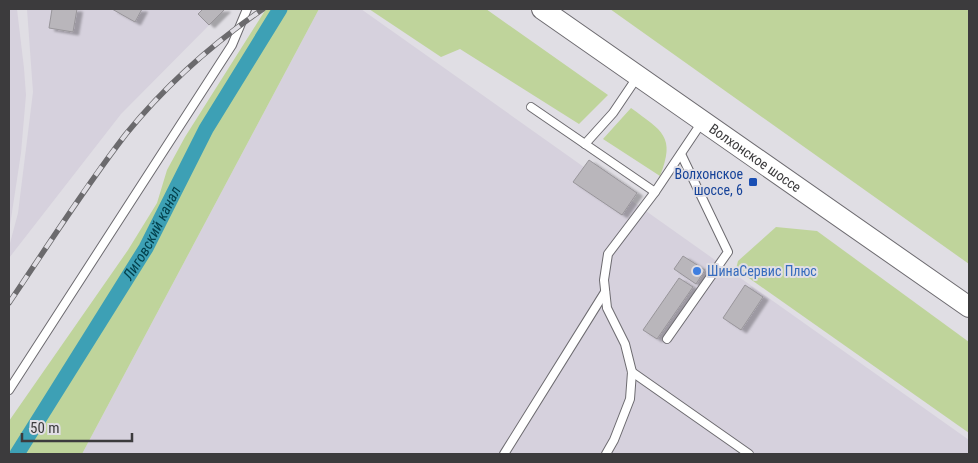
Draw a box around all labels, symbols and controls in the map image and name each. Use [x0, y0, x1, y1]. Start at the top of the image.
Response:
street label: Волхонское шоссе [706, 120, 805, 196]
place label: Волхонское шоссе, 6 [674, 166, 743, 198]
marker: Волхонское шоссе, 6 [747, 176, 759, 188]
water label: Лиговский канал [119, 183, 185, 284]
place label: ШинаСервис Плюс [707, 263, 817, 279]
marker: ШинаСервис Плюс [691, 265, 703, 277]
scale bar [22, 410, 132, 442]
text: 50 m [30, 419, 60, 437]

